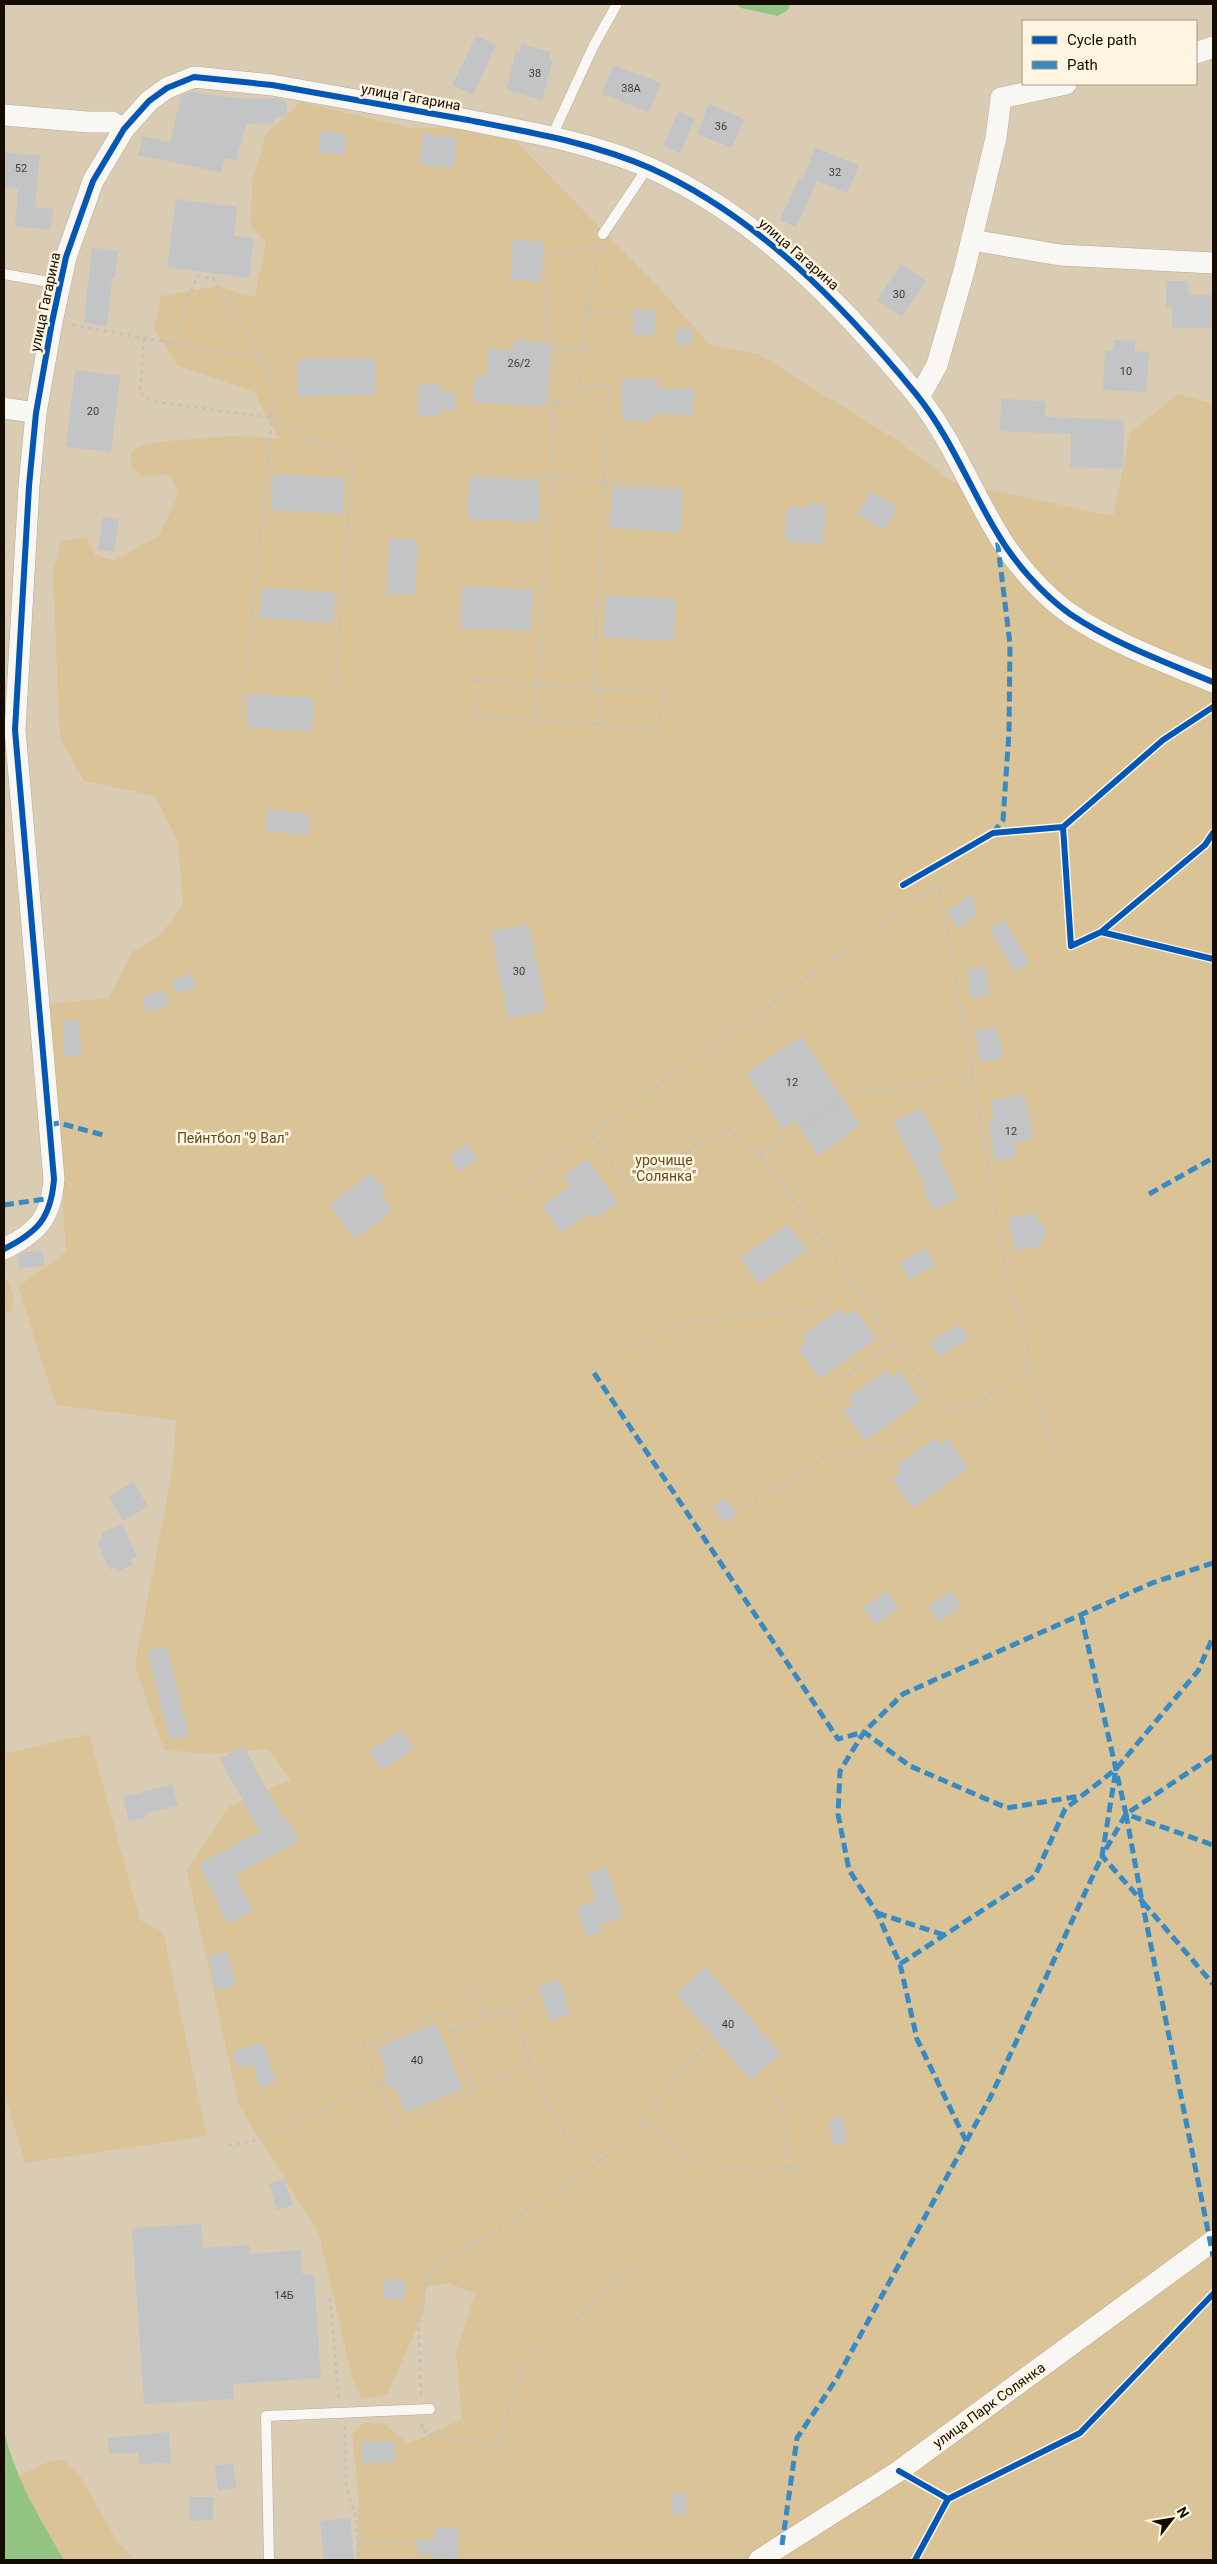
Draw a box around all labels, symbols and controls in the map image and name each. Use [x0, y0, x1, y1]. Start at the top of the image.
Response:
legend [1022, 20, 1197, 85]
text: Cycle path [1067, 31, 1137, 49]
text: Path [1067, 56, 1098, 74]
house number: 38 [529, 67, 541, 80]
street label: улица Гагарина [360, 80, 462, 114]
house number: 38А [621, 82, 642, 95]
house number: 36 [715, 120, 727, 133]
house number: 52 [15, 162, 27, 175]
house number: 32 [829, 166, 841, 179]
street label: улица Гагарина [756, 215, 842, 293]
street label: улица Гагарина [27, 251, 63, 353]
house number: 30 [893, 288, 905, 301]
house number: 26/2 [507, 357, 531, 370]
house number: 10 [1120, 365, 1132, 378]
house number: 20 [87, 405, 99, 418]
house number: 30 [513, 965, 525, 978]
house number: 12 [786, 1076, 798, 1089]
house number: 12 [1005, 1125, 1017, 1138]
park label: Пейнтбол "9 Вал" [177, 1130, 289, 1146]
park label: урочище "Солянка" [632, 1152, 696, 1184]
house number: 40 [722, 2018, 734, 2031]
house number: 40 [411, 2054, 423, 2067]
house number: 14Б [274, 2289, 294, 2302]
street label: улица Парк Солянка [930, 2359, 1048, 2451]
north arrow [1147, 2494, 1197, 2544]
text: N [1174, 2504, 1193, 2521]

